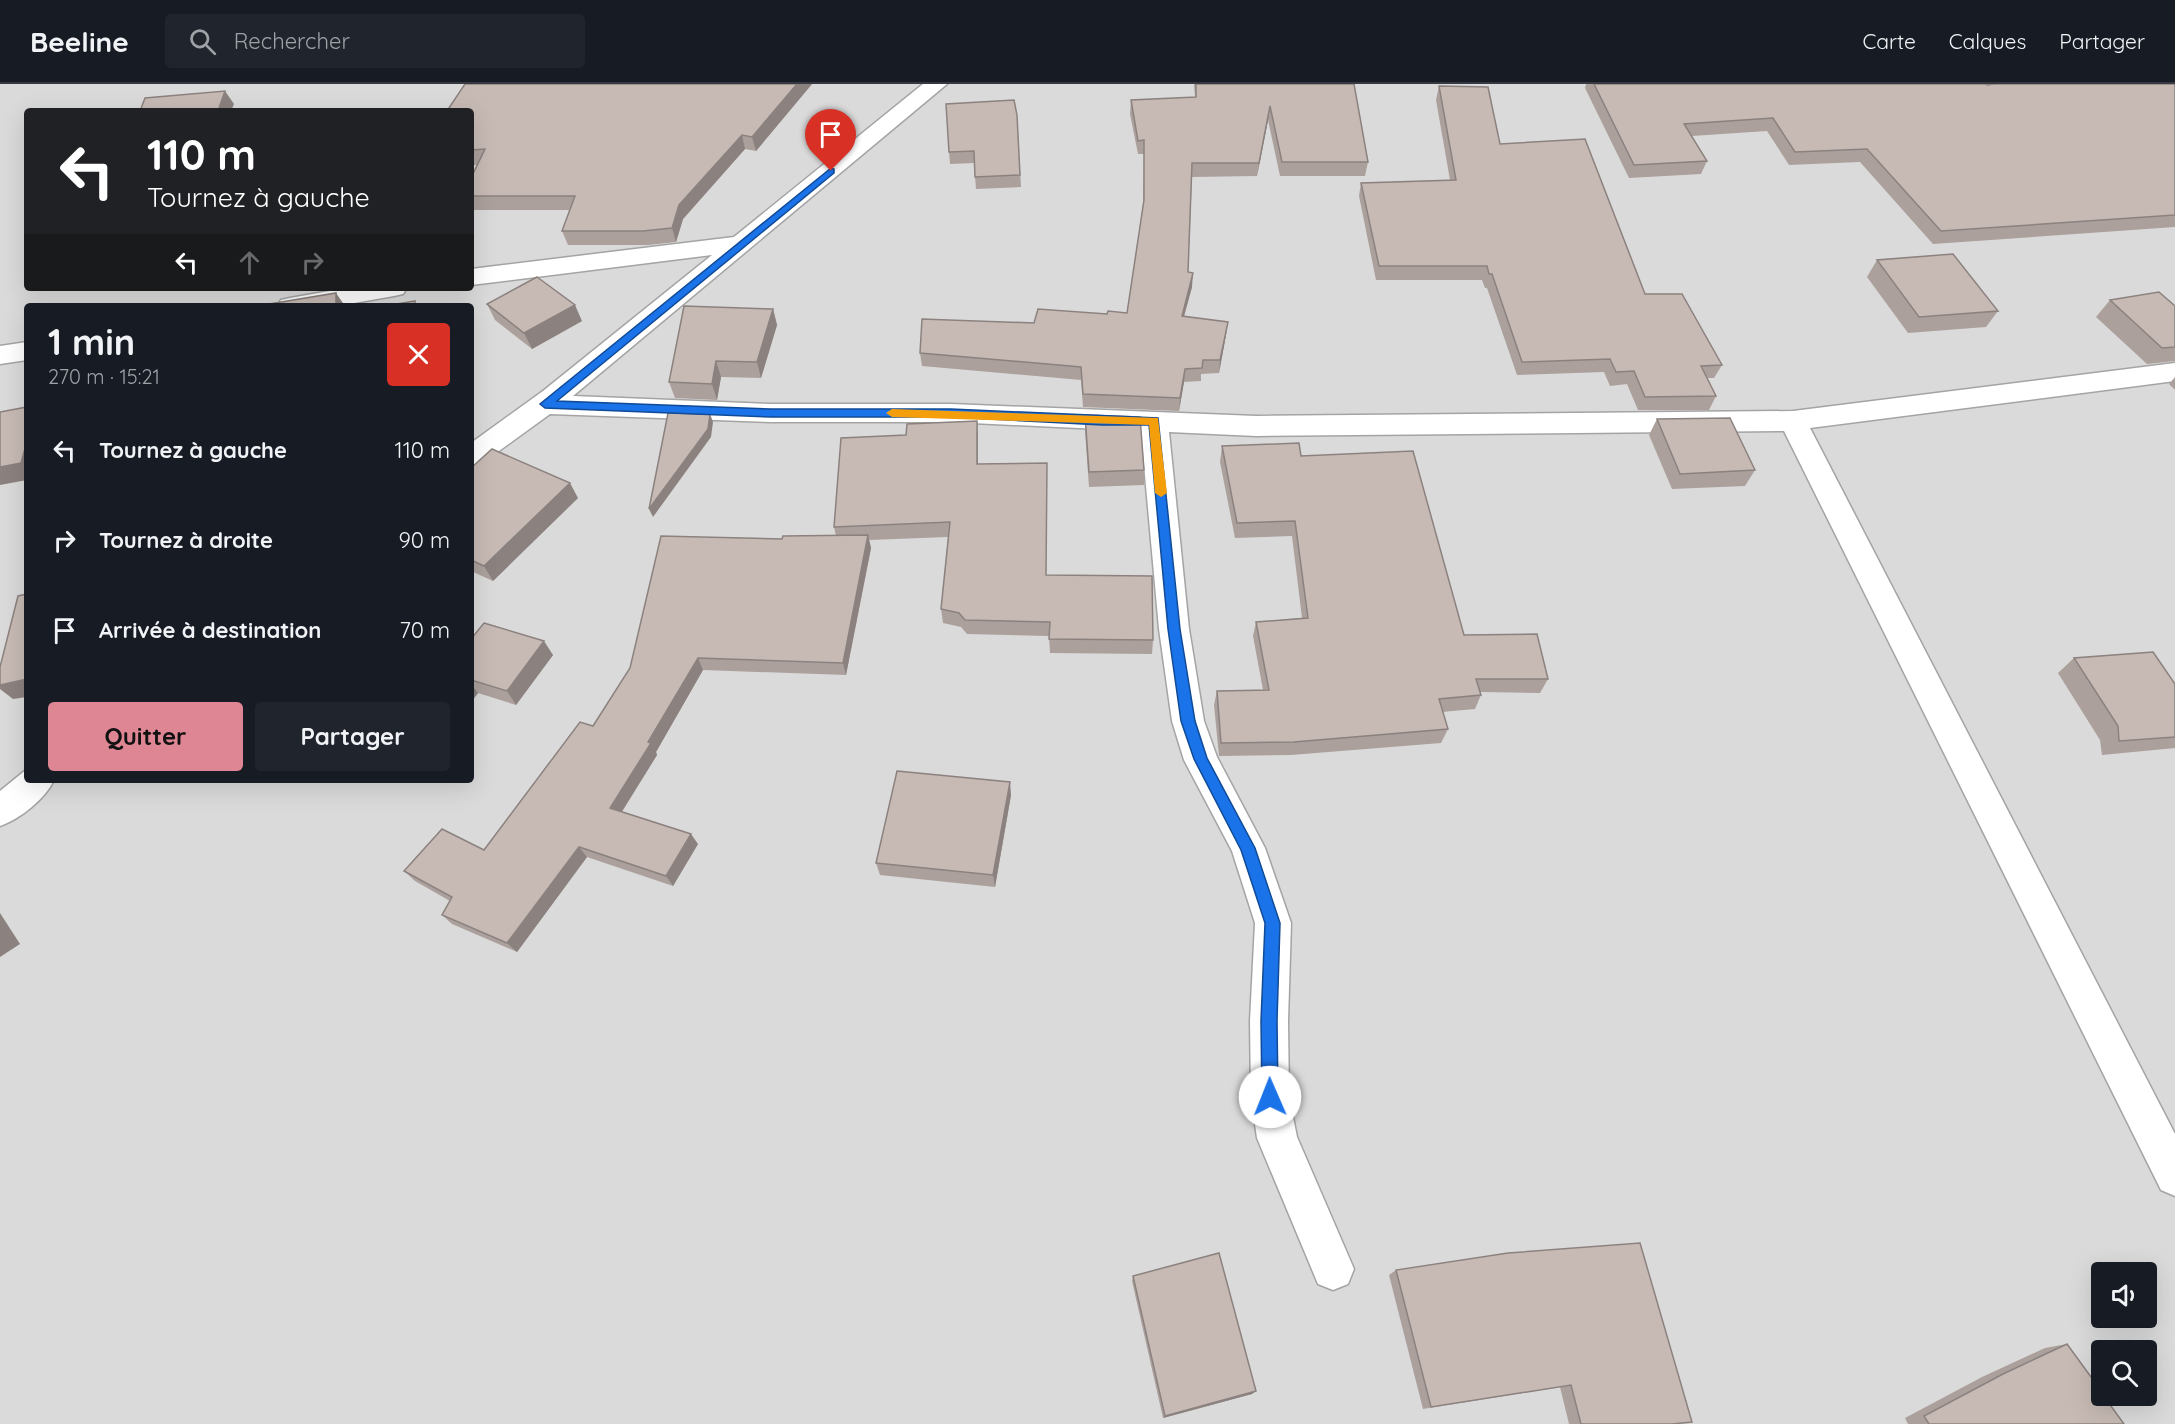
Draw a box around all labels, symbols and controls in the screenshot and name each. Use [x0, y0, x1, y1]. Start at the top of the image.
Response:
search box [165, 14, 585, 68]
text: Beeline [30, 24, 129, 59]
icon: search [186, 25, 219, 58]
text: Rechercher [234, 27, 350, 55]
text: Carte [1862, 28, 1916, 54]
text: Calques [1949, 28, 2026, 54]
text: Partager [2059, 28, 2145, 54]
pin [805, 109, 856, 171]
icon: arrive [814, 118, 847, 151]
text: 110 m [147, 128, 256, 181]
icon: left [48, 132, 126, 210]
text: Tournez à gauche [147, 180, 370, 214]
icon: left [170, 246, 203, 279]
icon: ahead [233, 246, 266, 279]
icon: right [296, 246, 329, 279]
text: 1 min [48, 319, 135, 364]
button: close [387, 323, 450, 386]
text: 270 m · 15:21 [48, 364, 160, 389]
icon: left [48, 434, 81, 467]
text: Tournez à gauche [99, 436, 287, 464]
text: 110 m [395, 436, 450, 464]
icon: right [48, 524, 81, 557]
text: Tournez à droite [99, 526, 273, 554]
text: 90 m [399, 526, 450, 554]
icon: arrive [48, 614, 81, 647]
text: Arrivée à destination [99, 616, 321, 644]
text: 70 m [400, 616, 450, 644]
button: Quitter [48, 702, 243, 771]
button: Partager [255, 702, 450, 771]
position arrow [1238, 1065, 1302, 1129]
map controls [2091, 1262, 2157, 1406]
button: sound [2091, 1262, 2157, 1328]
button: search [2091, 1340, 2157, 1406]

